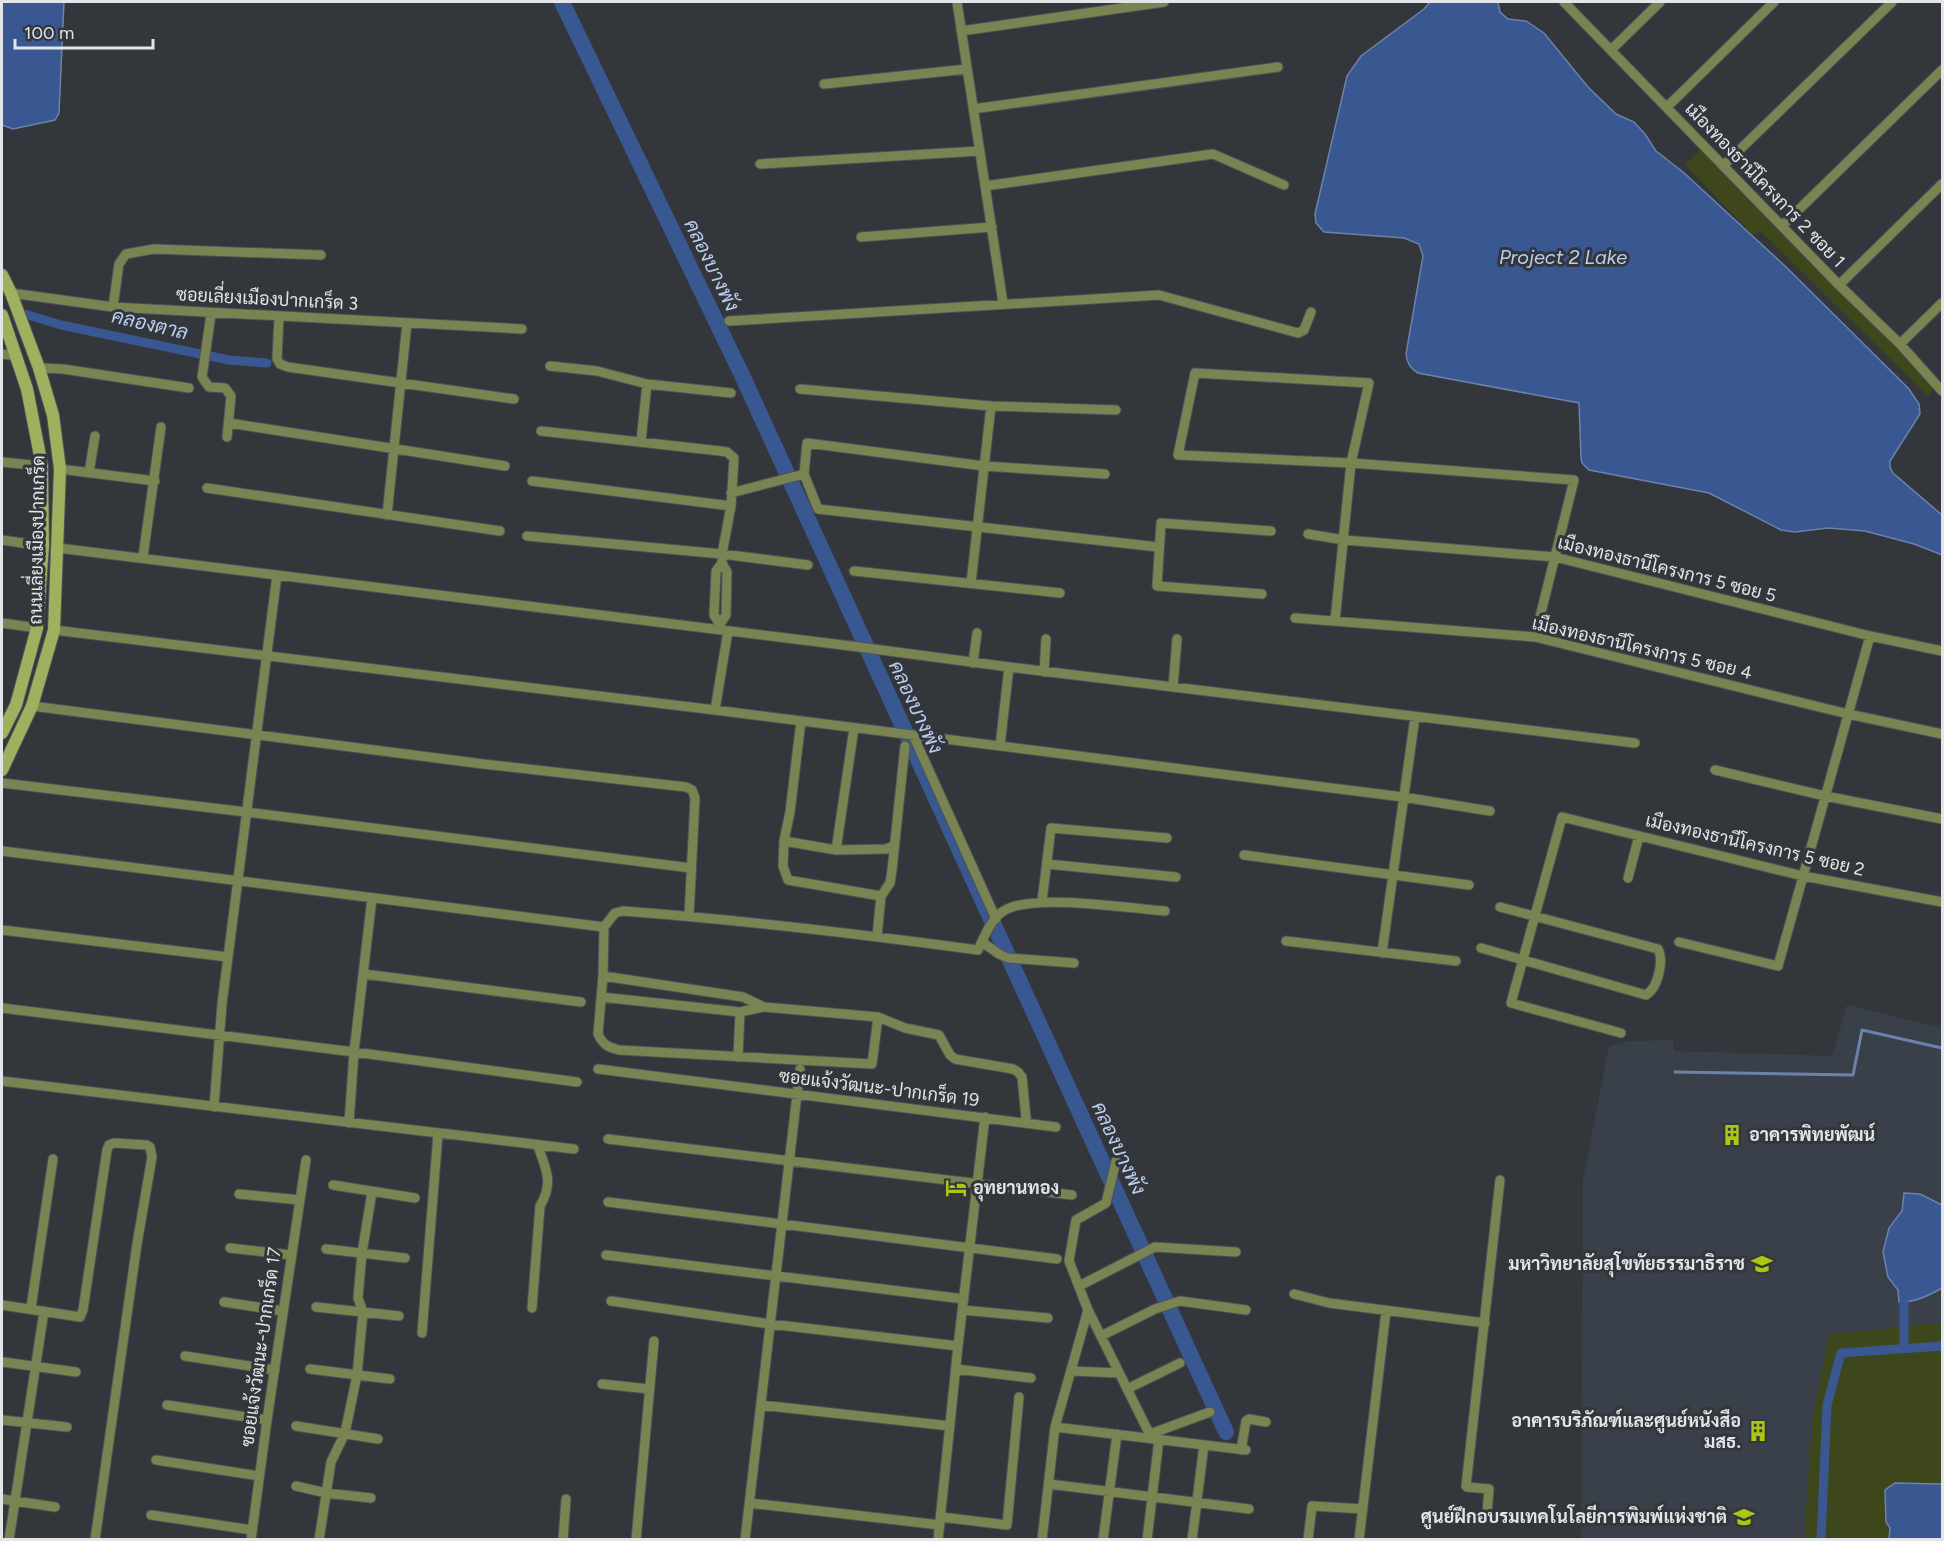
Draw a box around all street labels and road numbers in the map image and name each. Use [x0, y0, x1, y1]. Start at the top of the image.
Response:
street label: เมืองทองธานีโครงการ 2 ซอย 1 [1680, 96, 1851, 272]
street label: ซอยเลี่ยงเมืองปากเกร็ด 3 [175, 278, 359, 315]
street label: ถนนเลี่ยงเมืองปากเกร็ด [20, 455, 49, 625]
street label: เมืองทองธานีโครงการ 5 ซอย 5 [1556, 529, 1779, 607]
street label: เมืองทองธานีโครงการ 5 ซอย 4 [1530, 610, 1755, 684]
street label: เมืองทองธานีโครงการ 5 ซอย 2 [1643, 807, 1867, 881]
street label: ซอยแจ้งวัฒนะ-ปากเกร็ด 19 [778, 1062, 981, 1111]
street label: ซอยแจ้งวัฒนะ-ปากเกร็ด 17 [233, 1245, 286, 1448]

